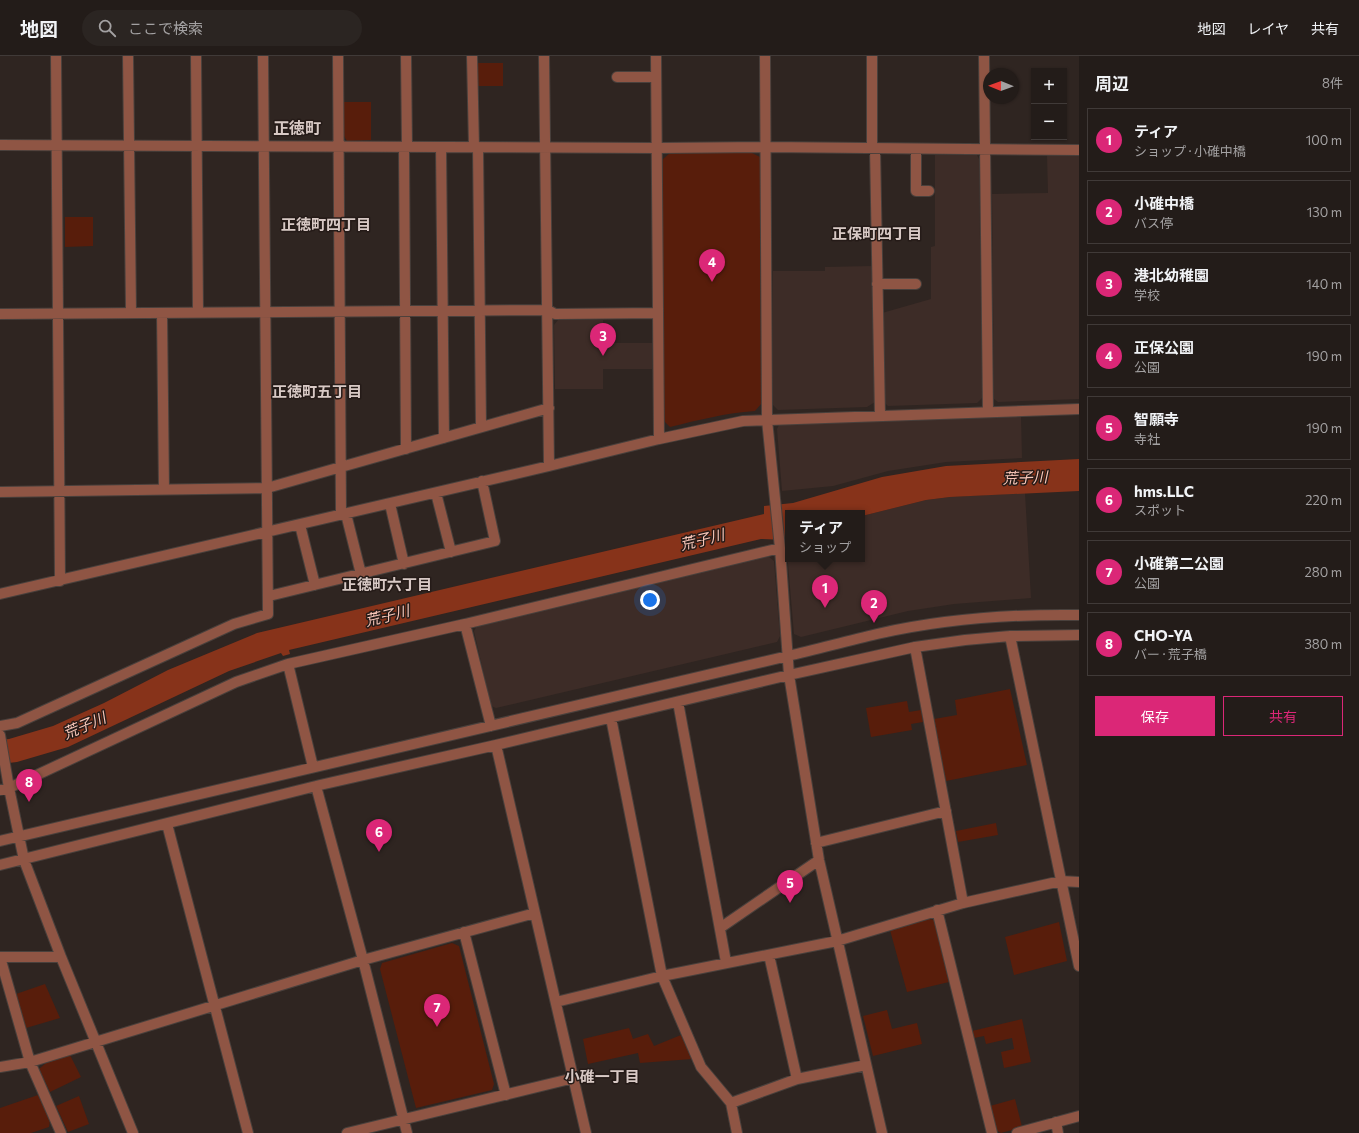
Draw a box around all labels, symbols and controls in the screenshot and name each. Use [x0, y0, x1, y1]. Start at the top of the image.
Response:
search box [82, 10, 362, 46]
text: 地図 [20, 17, 58, 40]
icon: search [96, 17, 118, 39]
text: ここで検索 [128, 19, 203, 37]
text: 地図 [1197, 20, 1225, 37]
text: レイヤ [1247, 20, 1289, 37]
text: 共有 [1311, 20, 1339, 37]
north arrow [983, 68, 1019, 104]
map controls [1031, 68, 1067, 140]
button: + [1031, 68, 1067, 104]
text: 周辺 [1095, 73, 1129, 94]
text: 8件 [1322, 75, 1343, 91]
button: − [1031, 104, 1067, 140]
district label: 正徳町 [273, 118, 321, 137]
text: ティア [1134, 122, 1178, 140]
text: 1 [1106, 132, 1112, 148]
text: 100 m [1306, 132, 1342, 148]
text: ショップ · 小碓中橋 [1134, 143, 1246, 159]
text: 小碓中橋 [1134, 194, 1194, 212]
text: 2 [1105, 204, 1113, 220]
text: 130 m [1307, 204, 1342, 220]
district label: 正徳町四丁目 [281, 215, 371, 233]
text: バス停 [1134, 215, 1173, 231]
district label: 正保町四丁目 [832, 224, 922, 242]
pin: 4 [699, 249, 725, 282]
text: 港北幼稚園 [1134, 266, 1209, 284]
text: 3 [1105, 276, 1113, 292]
text: 140 m [1306, 276, 1342, 292]
text: 学校 [1134, 287, 1160, 303]
pin: 3 [590, 323, 616, 356]
text: 正保公園 [1134, 338, 1194, 356]
text: 4 [1105, 348, 1113, 364]
text: 190 m [1306, 348, 1342, 364]
text: 公園 [1134, 359, 1160, 375]
district label: 正徳町五丁目 [272, 382, 362, 400]
text: 智願寺 [1134, 410, 1179, 428]
text: 5 [1105, 420, 1113, 436]
text: 190 m [1306, 420, 1342, 436]
text: 寺社 [1134, 431, 1160, 447]
water label: 荒子川 [1002, 467, 1050, 487]
text: hms.LLC [1134, 482, 1194, 500]
text: 6 [1105, 492, 1113, 508]
text: 220 m [1305, 492, 1342, 508]
text: スポット [1134, 502, 1186, 518]
popup [785, 510, 865, 562]
text: ティア [799, 518, 843, 536]
water label: 荒子川 [678, 524, 728, 553]
text: ショップ [799, 539, 851, 555]
text: 小碓第二公園 [1134, 554, 1224, 572]
text: 7 [1105, 564, 1113, 580]
text: 280 m [1305, 564, 1342, 580]
district label: 正徳町六丁目 [342, 575, 432, 593]
pin: 1 [812, 575, 838, 608]
text: 公園 [1134, 575, 1160, 591]
your location [640, 590, 660, 610]
pin: 2 [861, 590, 887, 623]
water label: 荒子川 [363, 600, 413, 629]
text: CHO-YA [1134, 626, 1193, 644]
text: 8 [1105, 636, 1113, 652]
text: 380 m [1304, 636, 1342, 652]
text: バー · 荒子橋 [1134, 646, 1207, 662]
button: 保存 [1095, 696, 1215, 736]
button: 共有 [1223, 696, 1343, 736]
water label: 荒子川 [60, 707, 110, 742]
pin: 8 [16, 769, 42, 802]
pin: 6 [366, 819, 392, 852]
pin: 5 [777, 870, 803, 903]
pin: 7 [424, 994, 450, 1027]
district label: 小碓一丁目 [564, 1067, 640, 1085]

